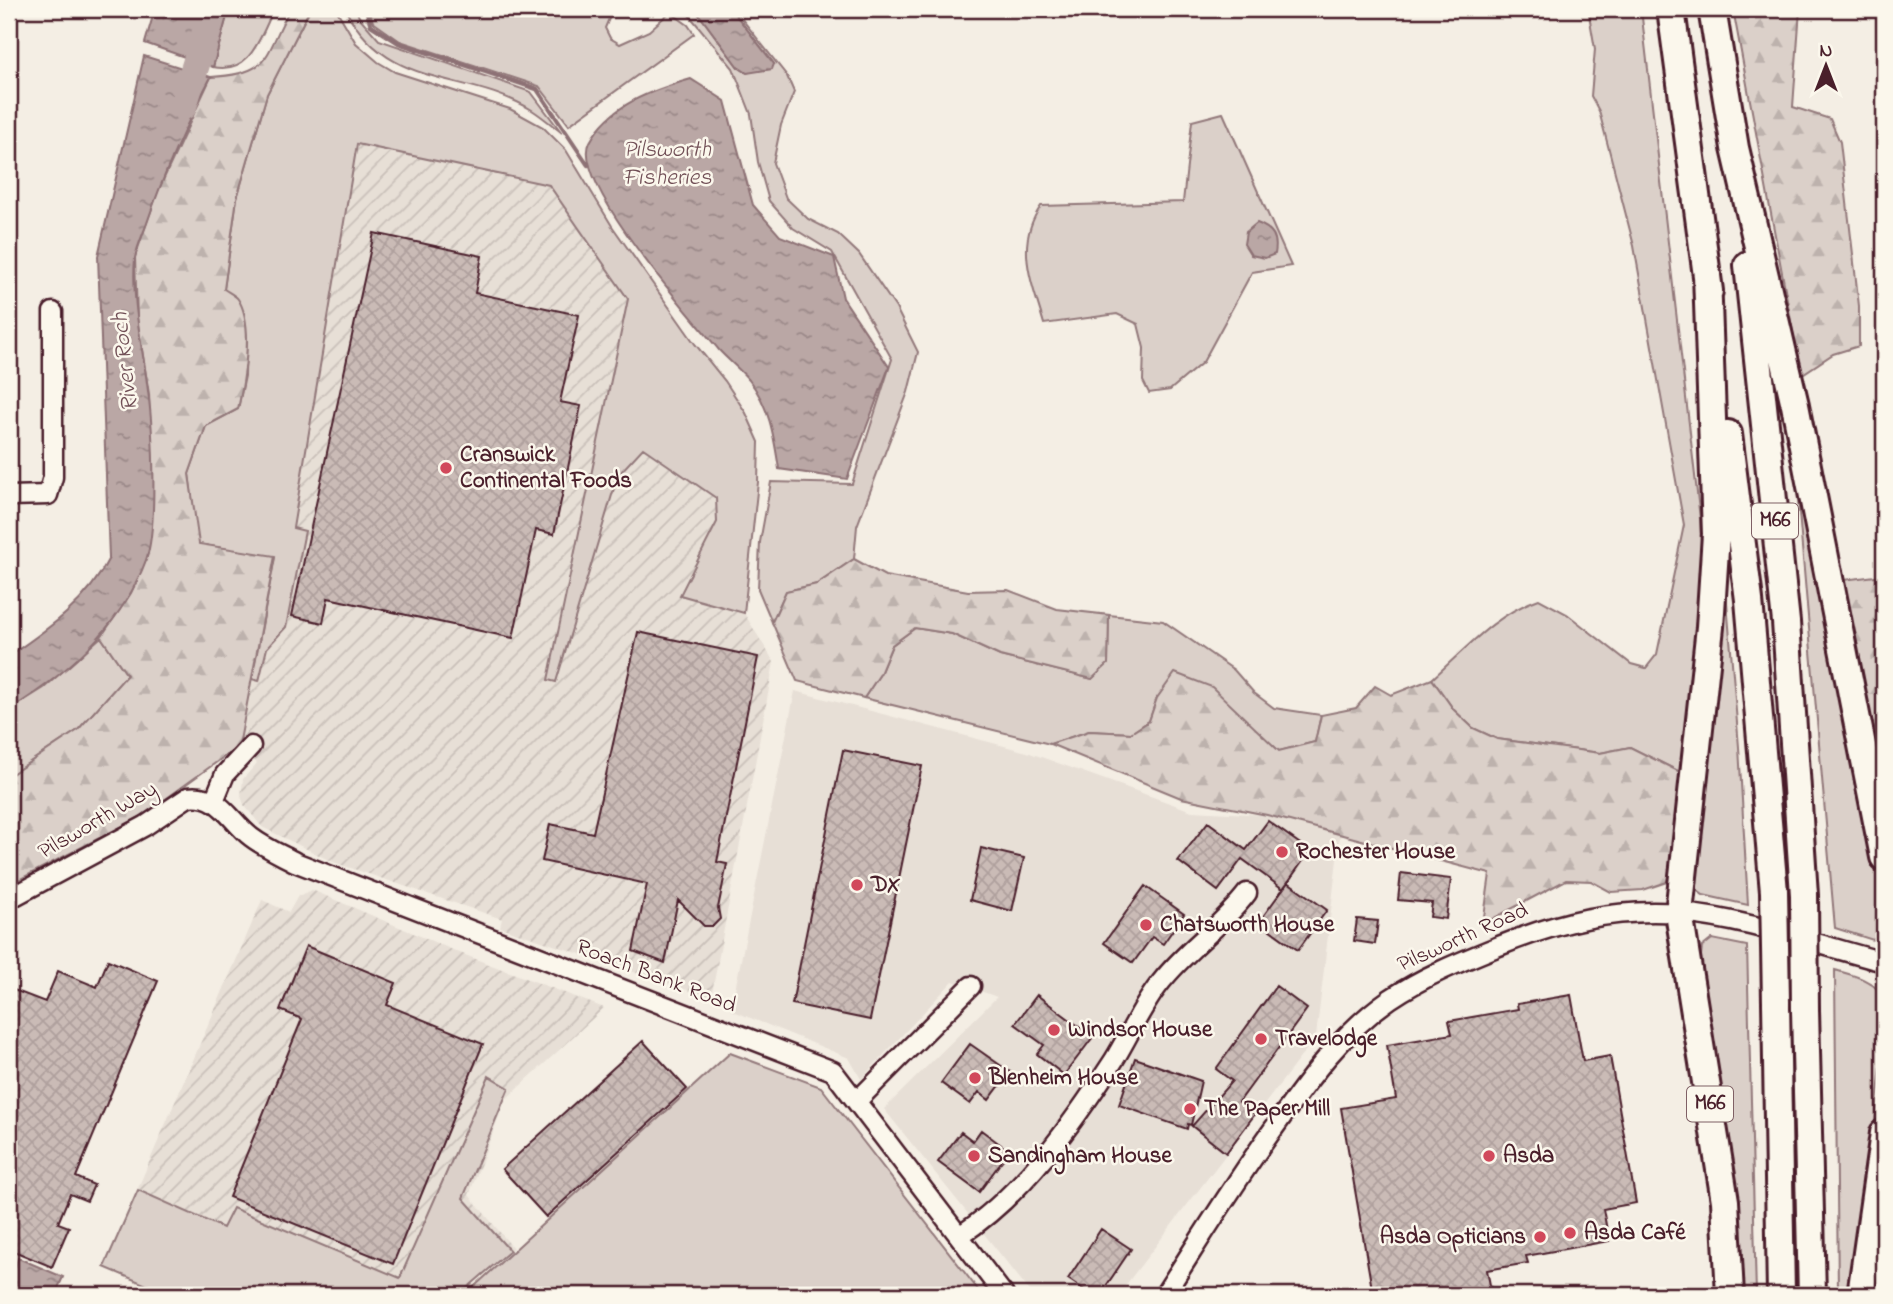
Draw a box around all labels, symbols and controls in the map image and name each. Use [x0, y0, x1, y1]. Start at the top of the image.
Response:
north arrow [1792, 32, 1862, 102]
text: N [1820, 38, 1833, 65]
water label: Pilsworth Fisheries [623, 133, 712, 196]
water label: River Roch [103, 310, 149, 413]
place label: Cranswick Continental Foods [460, 439, 632, 498]
marker: Cranswick Continental Foods [438, 460, 454, 476]
road number: M66 [1752, 504, 1798, 538]
street label: Pilsworth Way [32, 773, 165, 870]
place label: Rochester House [1296, 836, 1456, 869]
marker: Rochester House [1274, 844, 1290, 860]
place label: DX [870, 869, 901, 902]
marker: DX [849, 877, 865, 893]
street label: Pilsworth Road [1392, 894, 1534, 982]
place label: Chatsworth House [1160, 909, 1335, 942]
marker: Chatsworth House [1138, 917, 1154, 933]
street label: Roach Bank Road [571, 931, 741, 1023]
place label: Windsor House [1068, 1014, 1213, 1047]
marker: Windsor House [1046, 1022, 1062, 1038]
place label: Travelodge [1275, 1023, 1378, 1058]
marker: Travelodge [1253, 1031, 1269, 1047]
place label: Blenheim House [988, 1062, 1139, 1095]
marker: Blenheim House [967, 1070, 983, 1086]
road number: M66 [1687, 1086, 1733, 1122]
place label: The Paper Mill [1204, 1093, 1330, 1126]
marker: The Paper Mill [1182, 1101, 1198, 1117]
place label: Sandingham House [988, 1140, 1172, 1175]
place label: Asda [1503, 1140, 1554, 1173]
marker: Sandingham House [966, 1148, 982, 1164]
marker: Asda [1481, 1148, 1497, 1164]
place label: Asda Café [1584, 1217, 1686, 1250]
place label: Asda Opticians [1380, 1221, 1526, 1254]
marker: Asda Café [1562, 1225, 1578, 1241]
marker: Asda Opticians [1532, 1229, 1548, 1245]

